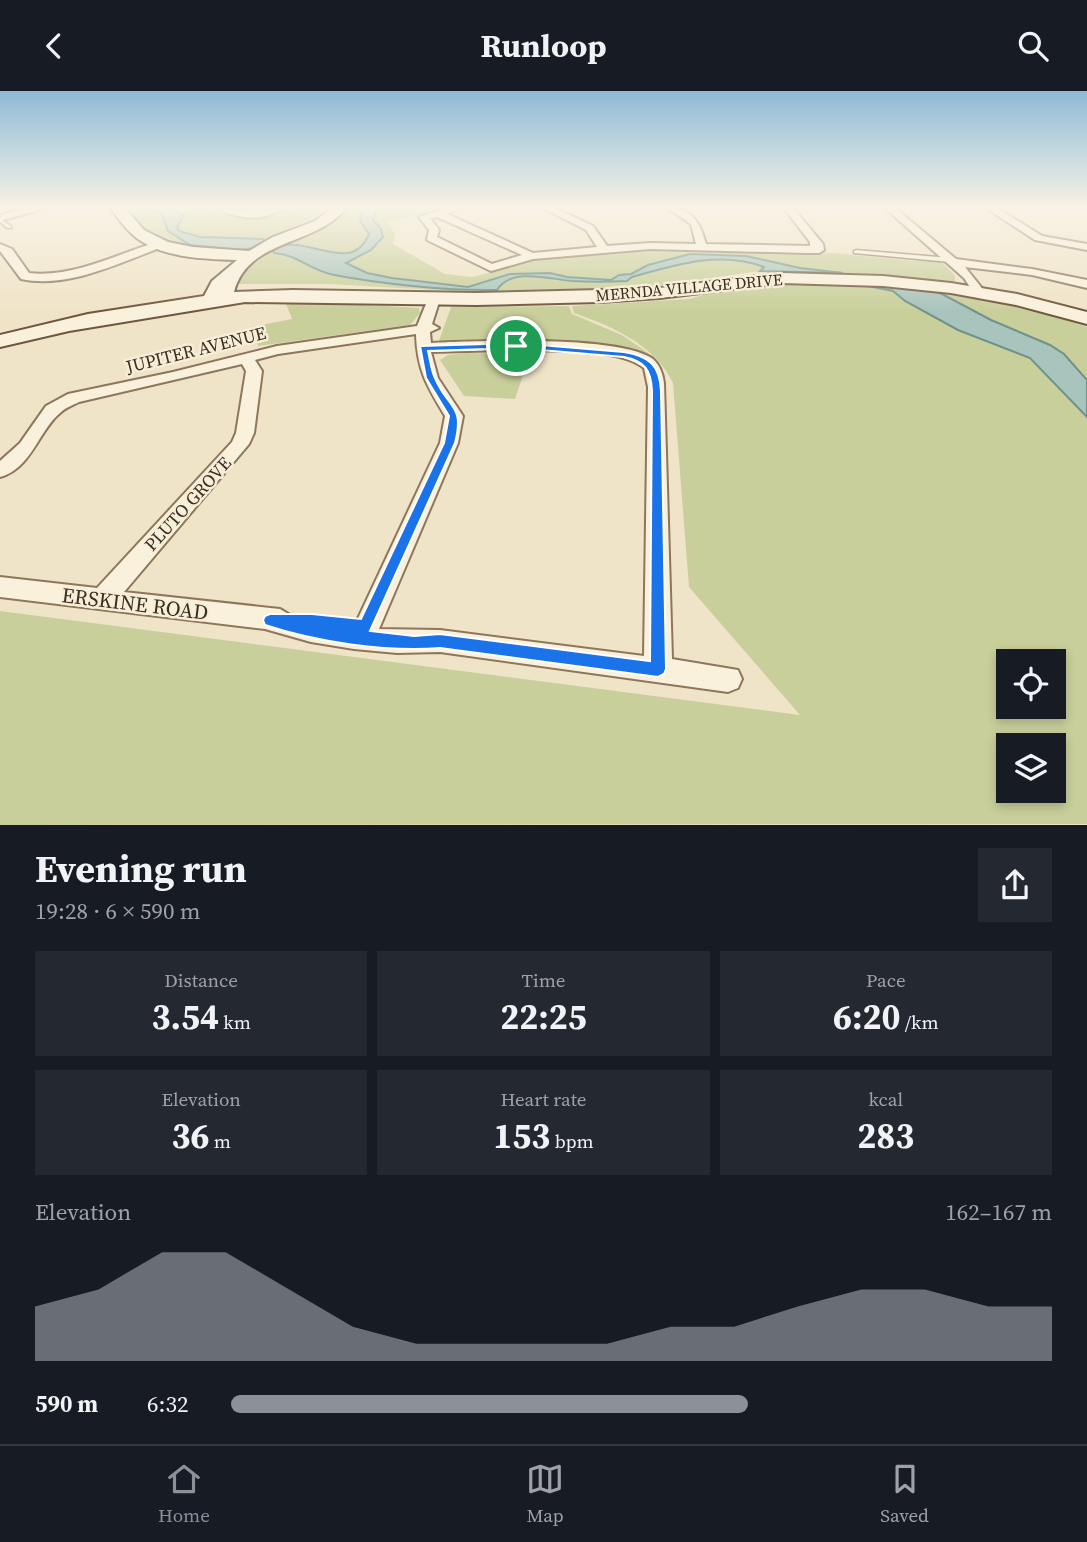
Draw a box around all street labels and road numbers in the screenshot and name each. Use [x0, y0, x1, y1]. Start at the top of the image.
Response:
street label: MERNDA VILLAGE DRIVE [595, 268, 784, 306]
street label: JUPITER AVENUE [122, 320, 269, 379]
street label: PLUTO GROVE [138, 451, 237, 556]
street label: ERSKINE ROAD [60, 580, 210, 627]

